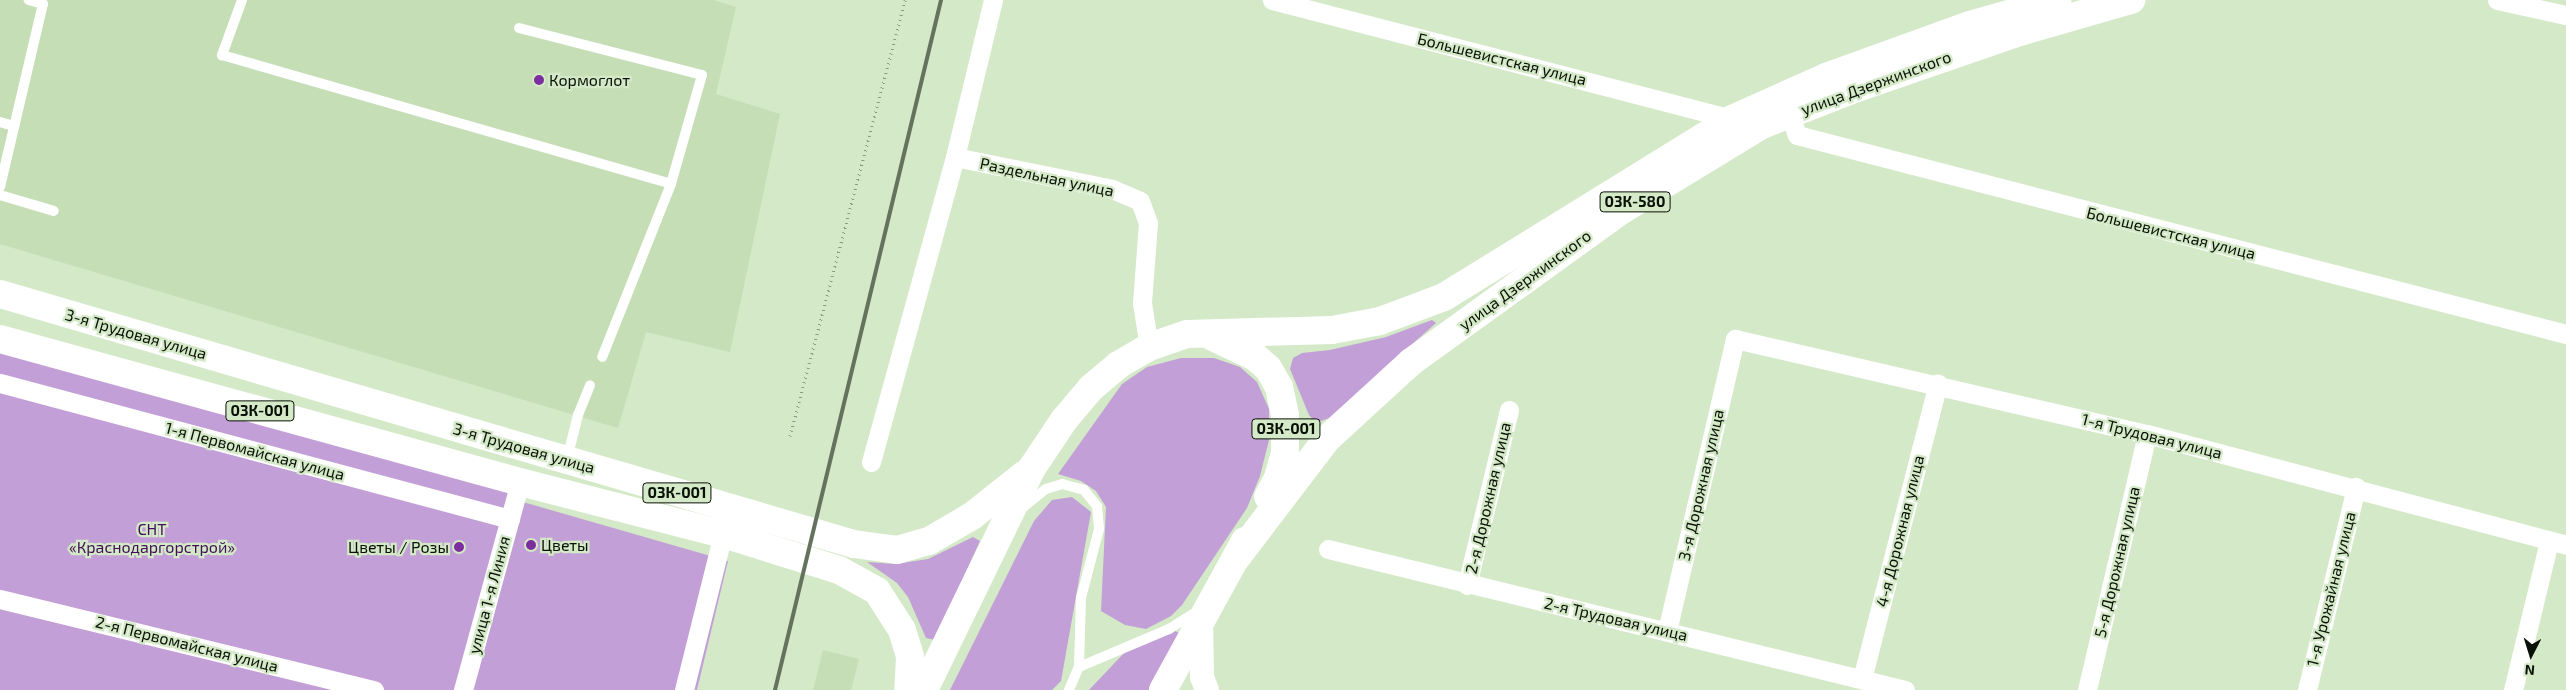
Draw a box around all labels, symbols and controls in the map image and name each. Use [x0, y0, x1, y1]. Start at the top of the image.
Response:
street label: Большевистская улица [1416, 29, 1588, 89]
street label: улица Дзержинского [1798, 47, 1954, 119]
place label: Кормоглот [549, 70, 630, 90]
marker: Кормоглот [533, 74, 545, 86]
street label: Раздельная улица [978, 153, 1116, 201]
road number: 03К-580 [1599, 190, 1671, 214]
street label: Большевистская улица [2085, 203, 2257, 263]
street label: улица Дзержинского [1455, 226, 1595, 334]
street label: 3-я Трудовая улица [63, 305, 209, 363]
road number: 03К-001 [225, 398, 295, 424]
street label: 3-я Дорожная улица [1674, 407, 1728, 563]
street label: 1-я Трудовая улица [2080, 409, 2224, 463]
road number: 03К-001 [1251, 416, 1321, 442]
street label: 1-я Первомайская улица [163, 418, 347, 484]
street label: 3-я Трудовая улица [451, 419, 597, 477]
street label: 2-я Дорожная улица [1461, 420, 1515, 576]
street label: 4-я Дорожная улица [1872, 453, 1928, 609]
road number: 03К-001 [642, 480, 712, 506]
street label: 5-я Дорожная улица [2090, 485, 2144, 639]
street label: 1-я Урожайная улица [2302, 510, 2360, 668]
park label: СНТ «Краснодаргорстрой» [69, 519, 235, 557]
street label: улица 1-я Линия [464, 534, 514, 656]
place label: Цветы [541, 535, 589, 555]
place label: Цветы / Розы [348, 537, 449, 557]
marker: Цветы [525, 539, 537, 551]
marker: Цветы / Розы [453, 541, 465, 553]
street label: 2-я Трудовая улица [1542, 593, 1690, 645]
street label: 2-я Первомайская улица [94, 612, 280, 676]
north arrow [2506, 630, 2556, 680]
text: N [2524, 662, 2535, 679]

